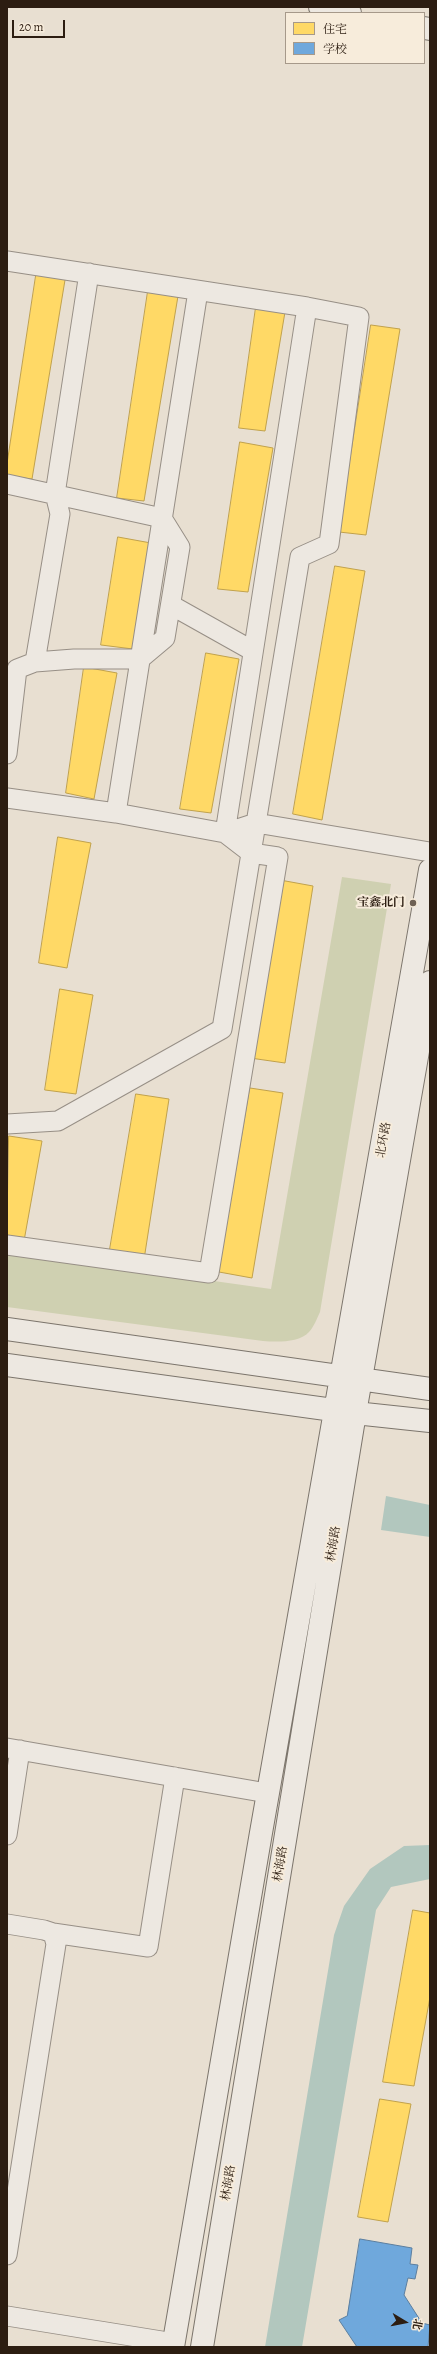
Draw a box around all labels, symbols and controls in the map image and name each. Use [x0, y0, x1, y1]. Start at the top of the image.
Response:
scale bar [14, 12, 67, 38]
legend [285, 12, 425, 64]
text: 20 m [19, 19, 43, 35]
text: 住宅 [323, 21, 347, 37]
text: 学校 [323, 41, 347, 57]
place label: 宝鑫北门 [357, 896, 405, 910]
marker: 宝鑫北门 [408, 898, 418, 908]
street label: 北环路 [374, 1121, 394, 1159]
street label: 林海路 [324, 1525, 344, 1563]
street label: 林海路 [271, 1845, 291, 1883]
street label: 林海路 [219, 2164, 239, 2202]
north arrow [385, 2302, 425, 2342]
text: 北 [409, 2317, 426, 2331]

